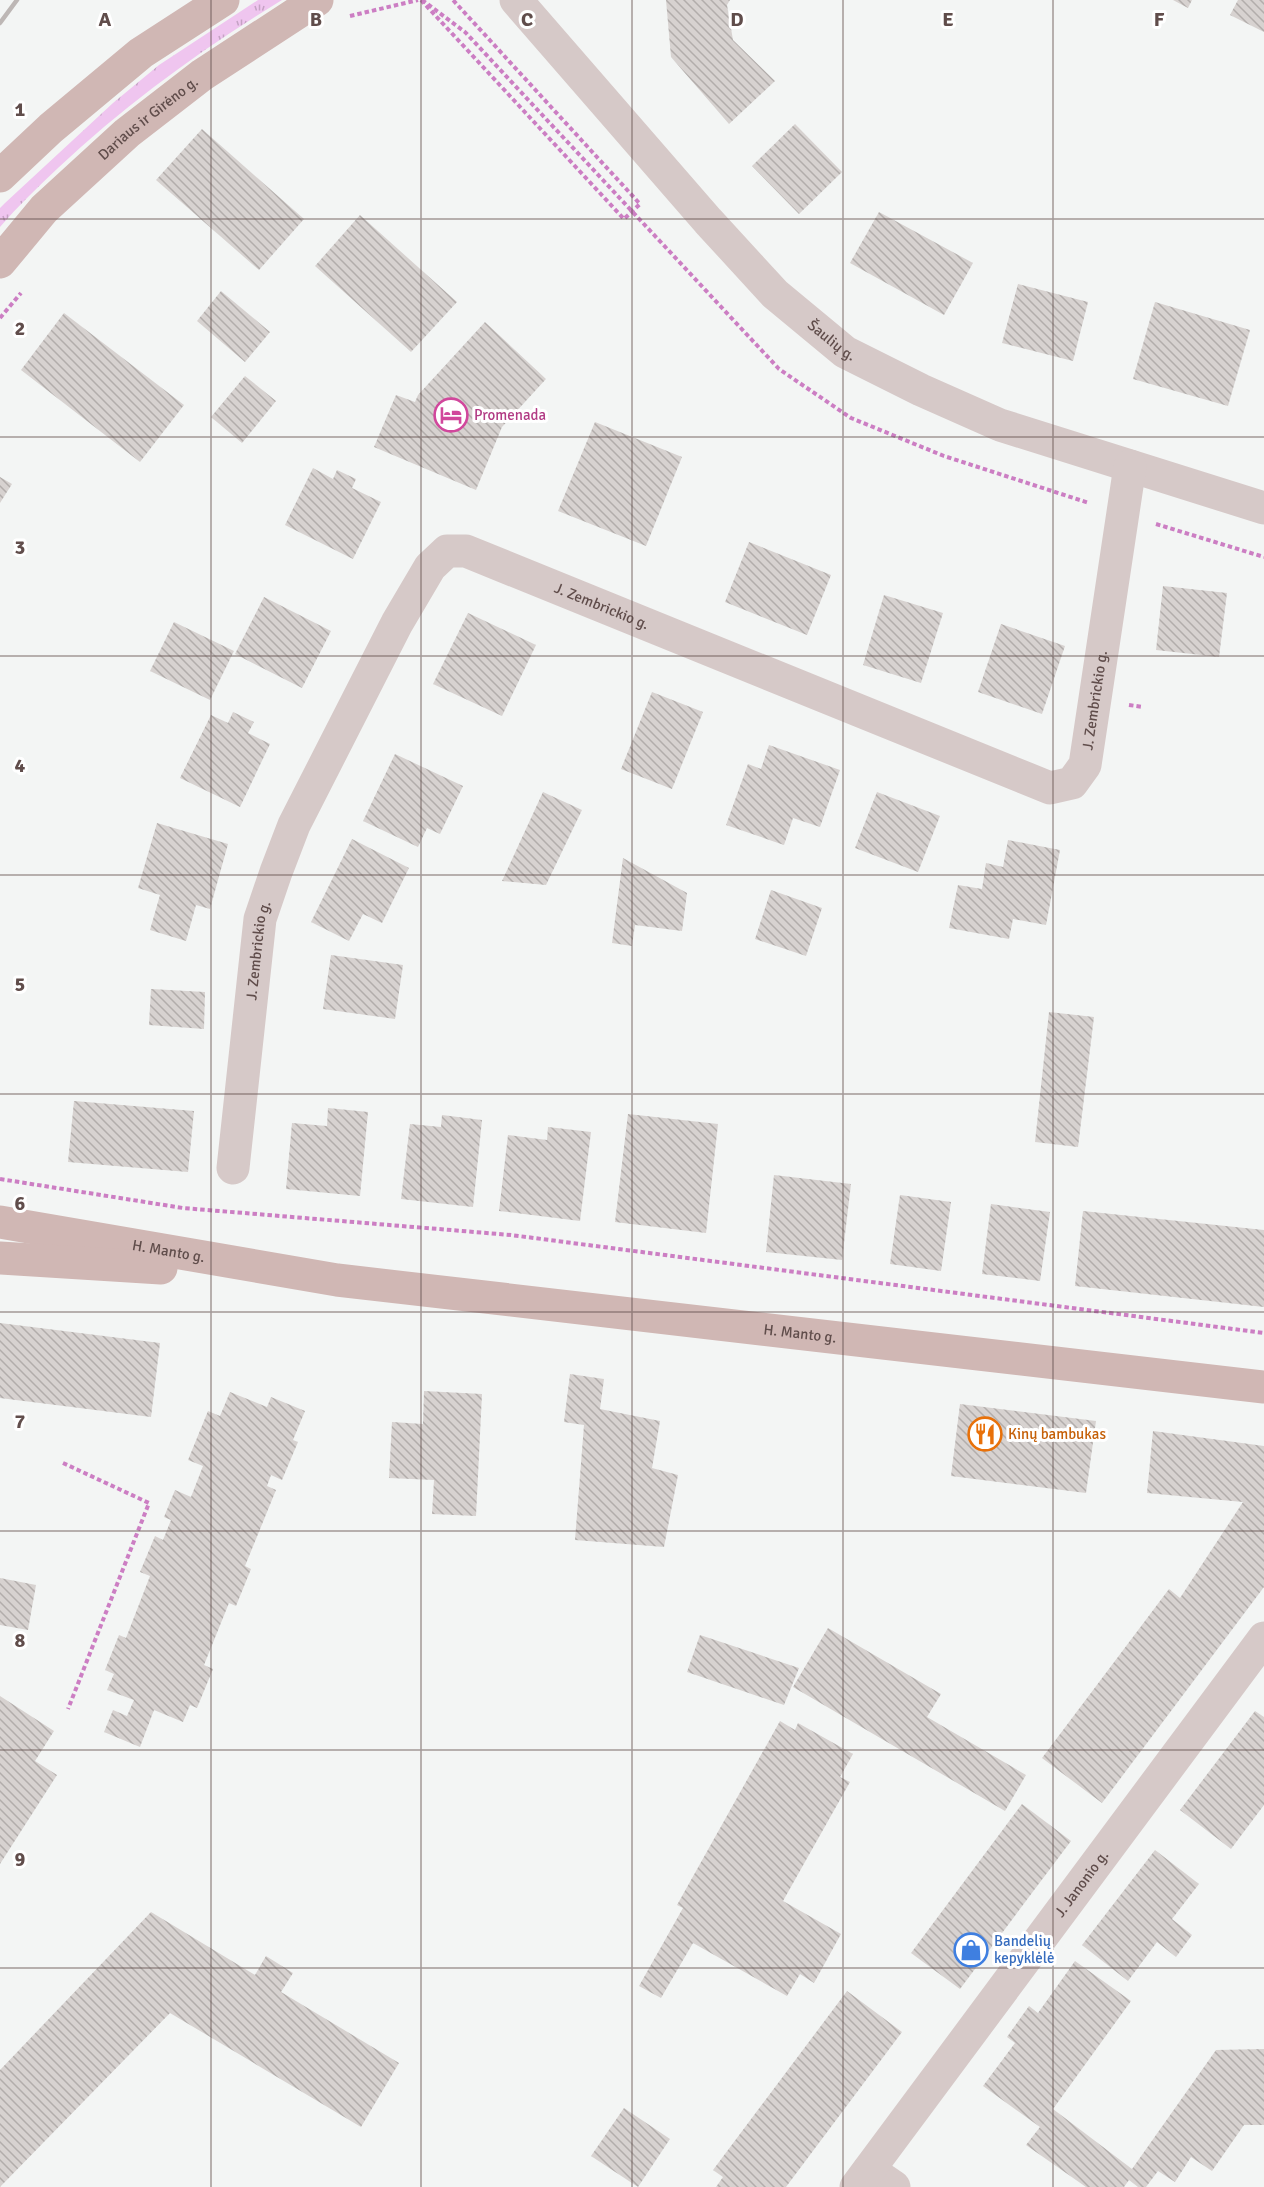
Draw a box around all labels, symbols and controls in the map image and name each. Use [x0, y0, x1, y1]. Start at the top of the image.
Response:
text: A [99, 7, 112, 32]
text: B [310, 7, 322, 32]
text: C [521, 7, 533, 32]
text: D [730, 7, 744, 32]
text: E [942, 7, 954, 32]
text: F [1154, 7, 1165, 32]
street label: Dariaus ir Girėno g. [94, 72, 202, 164]
text: 1 [15, 97, 26, 122]
street label: Šaulių g. [804, 315, 858, 365]
text: 2 [15, 316, 25, 341]
hotel icon: Promenada [433, 397, 469, 433]
place label: Promenada [474, 406, 546, 424]
text: 3 [15, 535, 25, 560]
street label: J. Zembrickio g. [552, 579, 652, 633]
street label: J. Zembrickio g. [1078, 649, 1111, 751]
text: 4 [15, 753, 26, 778]
street label: J. Zembrickio g. [242, 898, 275, 1001]
text: 5 [15, 972, 25, 997]
text: 6 [15, 1191, 26, 1216]
street label: H. Manto g. [131, 1236, 206, 1266]
street label: H. Manto g. [762, 1320, 838, 1347]
text: 7 [15, 1409, 26, 1434]
restaurant icon: Kinų bambukas [967, 1416, 1003, 1452]
place label: Kinų bambukas [1008, 1425, 1106, 1443]
text: 8 [15, 1628, 26, 1653]
text: 9 [15, 1847, 26, 1872]
street label: J. Janonio g. [1051, 1847, 1112, 1921]
shop icon: Bandelių kepyklėlė [953, 1932, 989, 1968]
place label: Bandelių kepyklėlė [994, 1932, 1055, 1967]

